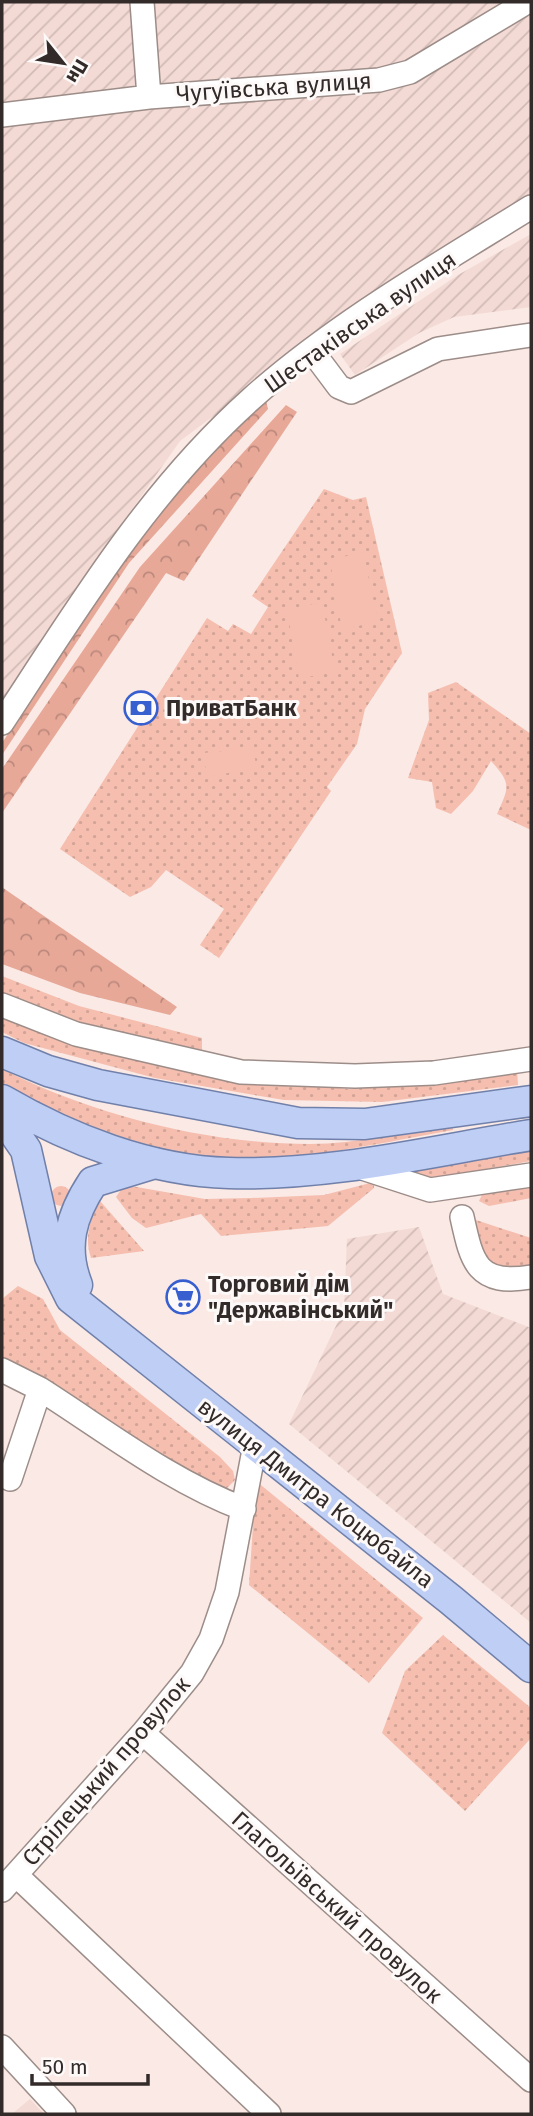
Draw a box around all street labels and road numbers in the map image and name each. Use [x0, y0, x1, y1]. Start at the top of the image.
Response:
street label: Чугуївська вулиця [175, 66, 373, 108]
street label: Шестаківська вулиця [259, 245, 461, 399]
street label: вулиця Дмитра Коцюбайла [192, 1392, 440, 1594]
street label: Стрілецький провулок [16, 1670, 196, 1871]
street label: Глагольївський провулок [226, 1805, 448, 2009]

